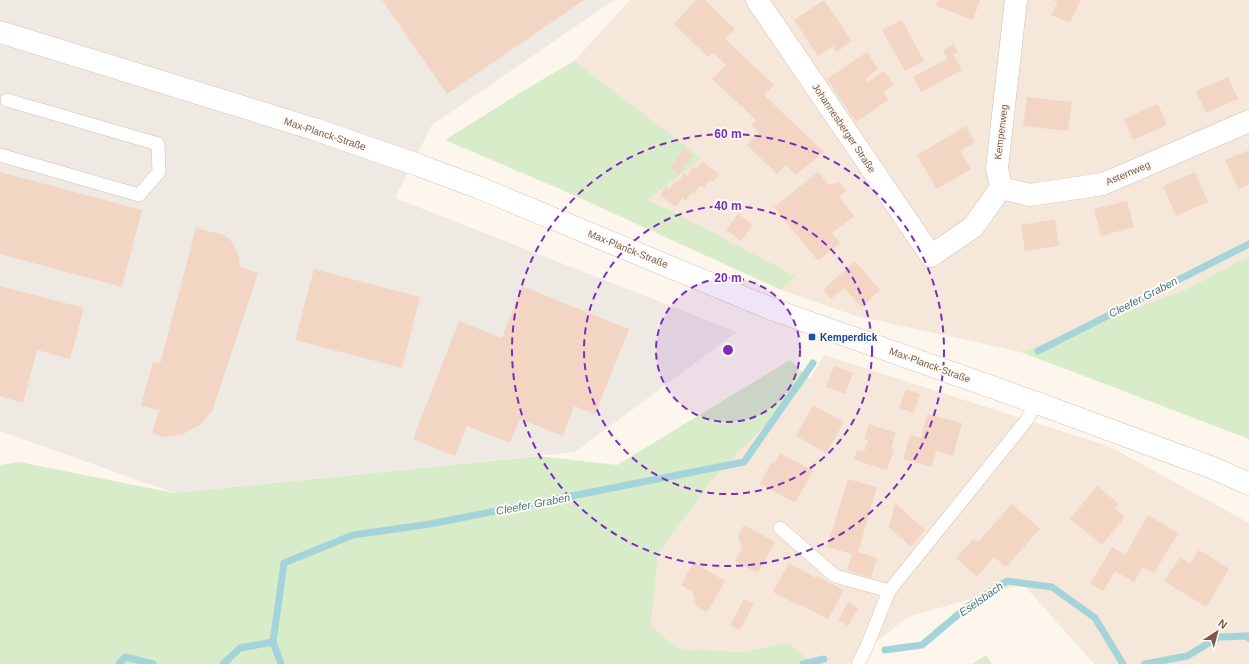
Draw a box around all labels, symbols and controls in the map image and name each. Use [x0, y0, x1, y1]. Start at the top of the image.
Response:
street label: Johannesberger Straße [810, 81, 878, 175]
street label: Kempenweg [992, 104, 1010, 160]
street label: Max-Planck-Straße [283, 116, 368, 153]
text: 60 m [714, 127, 742, 141]
street label: Asternweg [1104, 159, 1152, 187]
text: 40 m [714, 199, 742, 213]
street label: Max-Planck-Straße [586, 228, 670, 270]
text: 20 m [714, 271, 742, 285]
water label: Cleefer Graben [1107, 275, 1179, 319]
marker: Kemperdick [807, 332, 817, 342]
place label: Kemperdick [820, 332, 878, 343]
centre of rings [721, 343, 735, 357]
street label: Max-Planck-Straße [888, 345, 972, 385]
water label: Cleefer Graben [495, 491, 571, 517]
water label: Eselsbach [957, 580, 1005, 618]
north arrow [1197, 612, 1237, 652]
text: N [1216, 617, 1230, 631]

